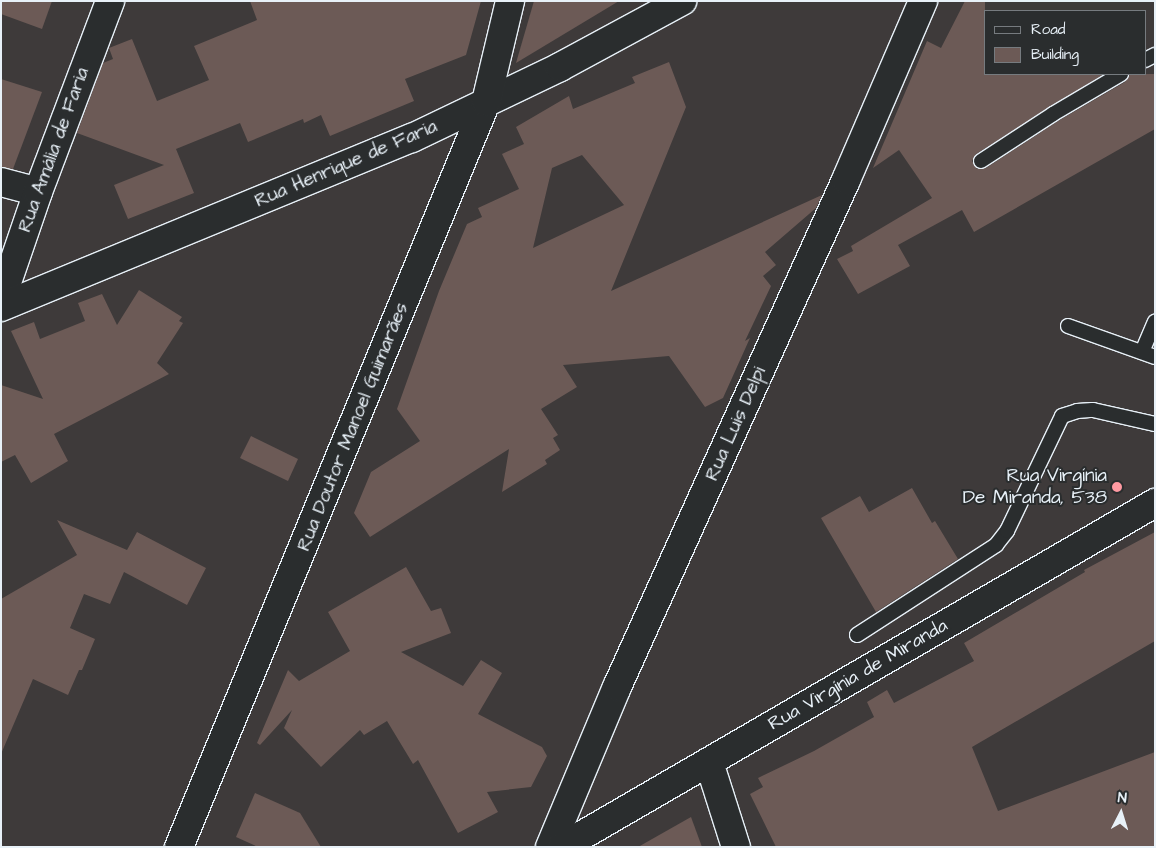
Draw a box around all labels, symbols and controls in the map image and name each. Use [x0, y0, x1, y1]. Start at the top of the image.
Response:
legend [984, 10, 1146, 75]
text: Road [1031, 19, 1065, 40]
text: Building [1031, 44, 1079, 65]
street label: Rua Amália de Faria [14, 64, 94, 236]
street label: Rua Henrique de Faria [251, 115, 441, 213]
street label: Rua Doutor Manoel Guimarães [293, 299, 413, 555]
street label: Rua Luis Delpi [701, 363, 771, 485]
place label: Rua Virgínia De Miranda, 538 [963, 465, 1107, 509]
marker: Rua Virgínia De Miranda, 538 [1111, 481, 1123, 493]
street label: Rua Virgínia de Miranda [764, 614, 952, 736]
north arrow [1096, 788, 1146, 838]
text: N [1117, 788, 1128, 808]

